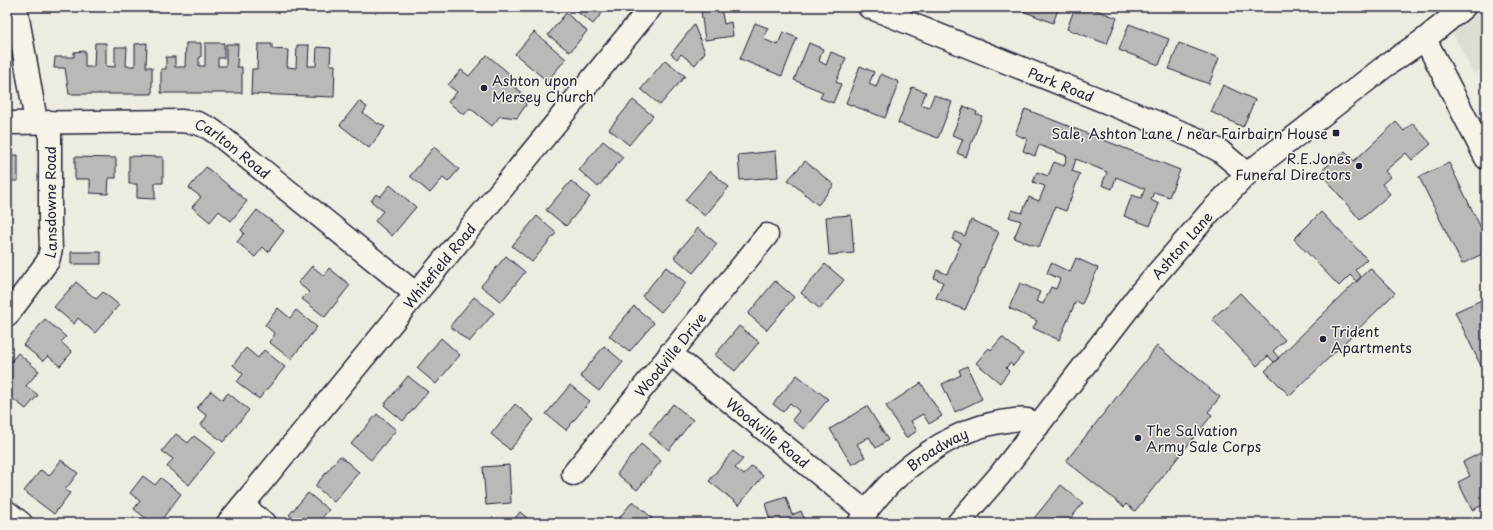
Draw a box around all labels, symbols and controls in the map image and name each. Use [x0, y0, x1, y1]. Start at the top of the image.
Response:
street label: Park Road [1025, 61, 1097, 107]
place label: Ashton upon Mersey Church [492, 70, 594, 107]
marker: Ashton upon Mersey Church [479, 83, 489, 93]
street label: Carlton Road [192, 113, 275, 183]
place label: Sale, Ashton Lane / near Fairbairn House [1052, 123, 1328, 144]
marker: Sale, Ashton Lane / near Fairbairn House [1331, 128, 1341, 138]
street label: Lansdowne Road [39, 146, 62, 260]
place label: R.E.Jones Funeral Directors [1235, 148, 1351, 185]
marker: R.E.Jones Funeral Directors [1354, 161, 1364, 171]
street label: Ashton Lane [1146, 206, 1217, 284]
street label: Whitefield Road [398, 218, 480, 313]
street label: Woodville Drive [629, 308, 711, 401]
place label: Trident Apartments [1331, 321, 1412, 358]
marker: Trident Apartments [1318, 334, 1328, 344]
street label: Woodville Road [722, 392, 814, 473]
place label: The Salvation Army Sale Corps [1146, 420, 1261, 457]
street label: Broadway [902, 422, 971, 476]
marker: The Salvation Army Sale Corps [1133, 433, 1143, 443]

